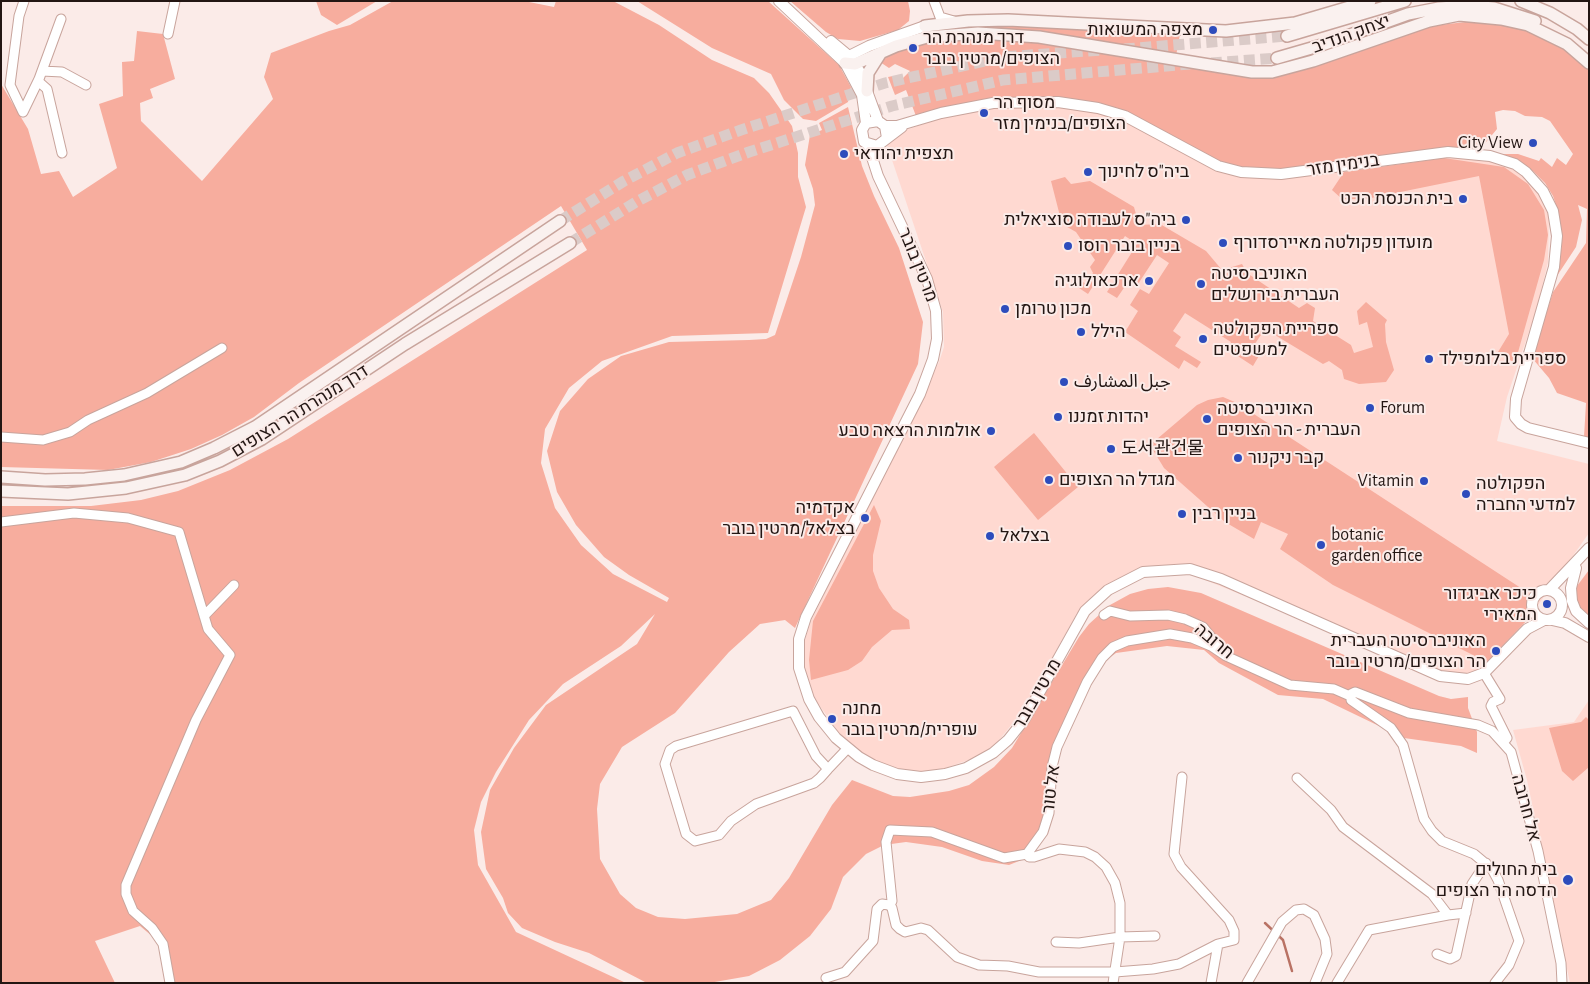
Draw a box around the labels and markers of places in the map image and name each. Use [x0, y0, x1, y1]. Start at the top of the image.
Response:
place label: מצפה המשואות [1087, 19, 1203, 41]
marker: מצפה המשואות [1207, 24, 1219, 36]
place label: דרך מנהרת הר הצופים/מרטין בובר [923, 27, 1060, 70]
marker: דרך מנהרת הר הצופים/מרטין בובר [907, 42, 919, 54]
place label: מסוף הר הצופים/בנימין מזר [994, 92, 1126, 134]
marker: מסוף הר הצופים/בנימין מזר [978, 107, 990, 119]
place label: City View [1458, 132, 1523, 154]
marker: City View [1527, 137, 1539, 149]
place label: תצפית יהודאי [854, 143, 954, 165]
marker: תצפית יהודאי [838, 148, 850, 160]
place label: ביה"ס לחינוך [1098, 161, 1189, 183]
marker: ביה"ס לחינוך [1082, 166, 1094, 178]
place label: בית הכנסת הכט [1340, 188, 1453, 210]
marker: בית הכנסת הכט [1457, 193, 1469, 205]
place label: ביה"ס לעבודה סוציאלית [1004, 209, 1176, 231]
marker: ביה"ס לעבודה סוציאלית [1180, 214, 1192, 226]
place label: מועדון פקולטה מאיירסדורף [1233, 232, 1433, 254]
place label: בניין בובר רוסו [1078, 235, 1180, 257]
marker: מועדון פקולטה מאיירסדורף [1217, 237, 1229, 249]
marker: בניין בובר רוסו [1062, 240, 1074, 252]
place label: האוניברסיטה העברית בירושלים [1211, 263, 1339, 306]
place label: ארכאולוגיה [1055, 270, 1139, 292]
marker: ארכאולוגיה [1143, 275, 1155, 287]
marker: האוניברסיטה העברית בירושלים [1195, 278, 1207, 290]
place label: מכון טרומן [1015, 298, 1091, 320]
marker: מכון טרומן [999, 303, 1011, 315]
place label: ספריית הפקולטה למשפטים [1213, 318, 1339, 360]
place label: הילל [1091, 321, 1126, 343]
marker: הילל [1075, 326, 1087, 338]
marker: ספריית הפקולטה למשפטים [1197, 333, 1209, 345]
place label: ספריית בלומפילד [1439, 348, 1566, 370]
marker: ספריית בלומפילד [1423, 353, 1435, 365]
place label: جبل المشارف [1074, 371, 1171, 393]
marker: جبل المشارف [1058, 376, 1070, 388]
place label: Forum [1380, 397, 1425, 419]
place label: האוניברסיטה העברית - הר הצופים [1217, 398, 1361, 440]
marker: Forum [1364, 402, 1376, 414]
place label: יהדות זמננו [1068, 406, 1149, 428]
marker: יהדות זמננו [1052, 411, 1064, 423]
marker: האוניברסיטה העברית - הר הצופים [1201, 413, 1213, 425]
place label: אולמות הרצאה טבע [839, 420, 981, 442]
marker: אולמות הרצאה טבע [985, 425, 997, 437]
place label: 도서관건물 [1121, 438, 1204, 460]
marker: 도서관건물 [1105, 443, 1117, 455]
place label: קבר ניקנור [1248, 447, 1324, 469]
marker: קבר ניקנור [1232, 452, 1244, 464]
place label: מגדל הר הצופים [1059, 469, 1175, 491]
place label: Vitamin [1358, 470, 1414, 492]
place label: הפקולטה למדעי החברה [1476, 473, 1575, 516]
marker: מגדל הר הצופים [1043, 474, 1055, 486]
marker: Vitamin [1418, 475, 1430, 487]
marker: הפקולטה למדעי החברה [1460, 488, 1472, 500]
place label: אקדמיה בצלאל/מרטין בובר [722, 497, 855, 540]
place label: בניין רבין [1192, 503, 1256, 525]
marker: בניין רבין [1176, 508, 1188, 520]
marker: אקדמיה בצלאל/מרטין בובר [859, 512, 871, 524]
place label: botanic garden office [1331, 524, 1422, 566]
place label: בצלאל [1000, 525, 1049, 547]
marker: בצלאל [984, 530, 996, 542]
marker: botanic garden office [1315, 539, 1327, 551]
place label: כיכר אביגדור המאירי [1443, 583, 1537, 626]
marker: כיכר אביגדור המאירי [1541, 598, 1553, 610]
place label: האוניברסיטה העברית הר הצופים/מרטין בובר [1327, 630, 1486, 672]
marker: האוניברסיטה העברית הר הצופים/מרטין בובר [1490, 645, 1502, 657]
place label: מחנה עופרית/מרטין בובר [842, 698, 978, 741]
marker: מחנה עופרית/מרטין בובר [826, 713, 838, 725]
place label: בית החולים הדסה הר הצופים [1436, 859, 1557, 902]
marker: בית החולים הדסה הר הצופים [1561, 873, 1575, 887]

